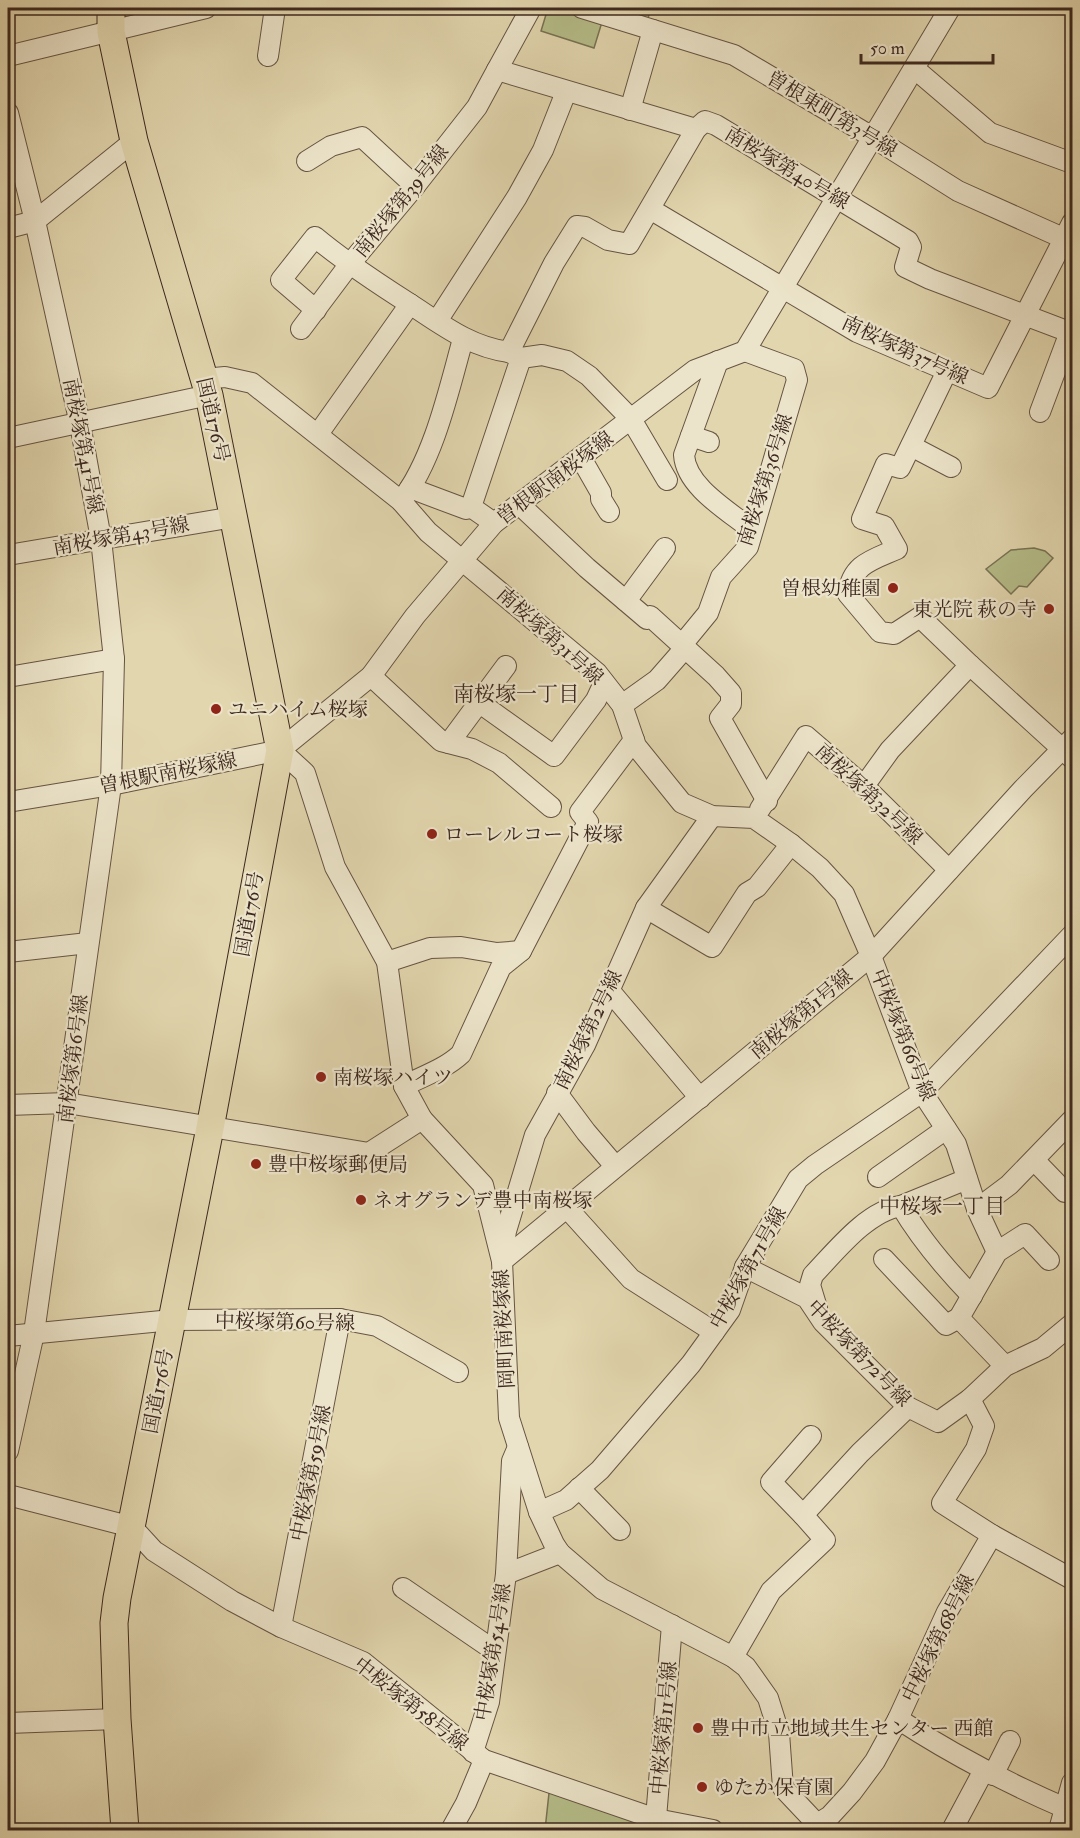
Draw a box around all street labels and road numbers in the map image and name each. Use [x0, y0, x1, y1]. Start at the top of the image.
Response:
street label: 曽根東町第3号線 [762, 65, 902, 163]
street label: 南桜塚第40号線 [720, 121, 854, 215]
street label: 南桜塚第39号線 [348, 140, 454, 262]
street label: 南桜塚第37号線 [838, 310, 972, 390]
street label: 国道176号 [191, 375, 235, 465]
street label: 南桜塚第41号線 [58, 376, 108, 516]
street label: 南桜塚第36号線 [732, 411, 798, 549]
street label: 曽根駅南桜塚線 [492, 426, 618, 530]
street label: 南桜塚第43号線 [51, 512, 191, 560]
street label: 南桜塚第31号線 [492, 582, 608, 690]
street label: 南桜塚第32号線 [810, 738, 928, 850]
street label: 曽根駅南桜塚線 [97, 747, 239, 799]
street label: 国道176号 [229, 869, 269, 959]
street label: 南桜塚第1号線 [744, 964, 858, 1064]
street label: 中桜塚第66号線 [865, 965, 941, 1105]
street label: 南桜塚第2号線 [548, 966, 628, 1094]
street label: 南桜塚第6号線 [53, 993, 93, 1125]
street label: 中桜塚第71号線 [704, 1202, 792, 1334]
street label: 岡町南桜塚線 [488, 1268, 520, 1390]
street label: 中桜塚第72号線 [802, 1294, 916, 1412]
street label: 中桜塚第60号線 [215, 1308, 355, 1336]
street label: 国道176号 [137, 1346, 179, 1436]
street label: 中桜塚第59号線 [285, 1402, 337, 1544]
street label: 中桜塚第68号線 [896, 1570, 980, 1706]
street label: 中桜塚第54号線 [470, 1581, 516, 1723]
street label: 中桜塚第58号線 [349, 1652, 473, 1756]
street label: 中桜塚第11号線 [646, 1660, 682, 1796]

